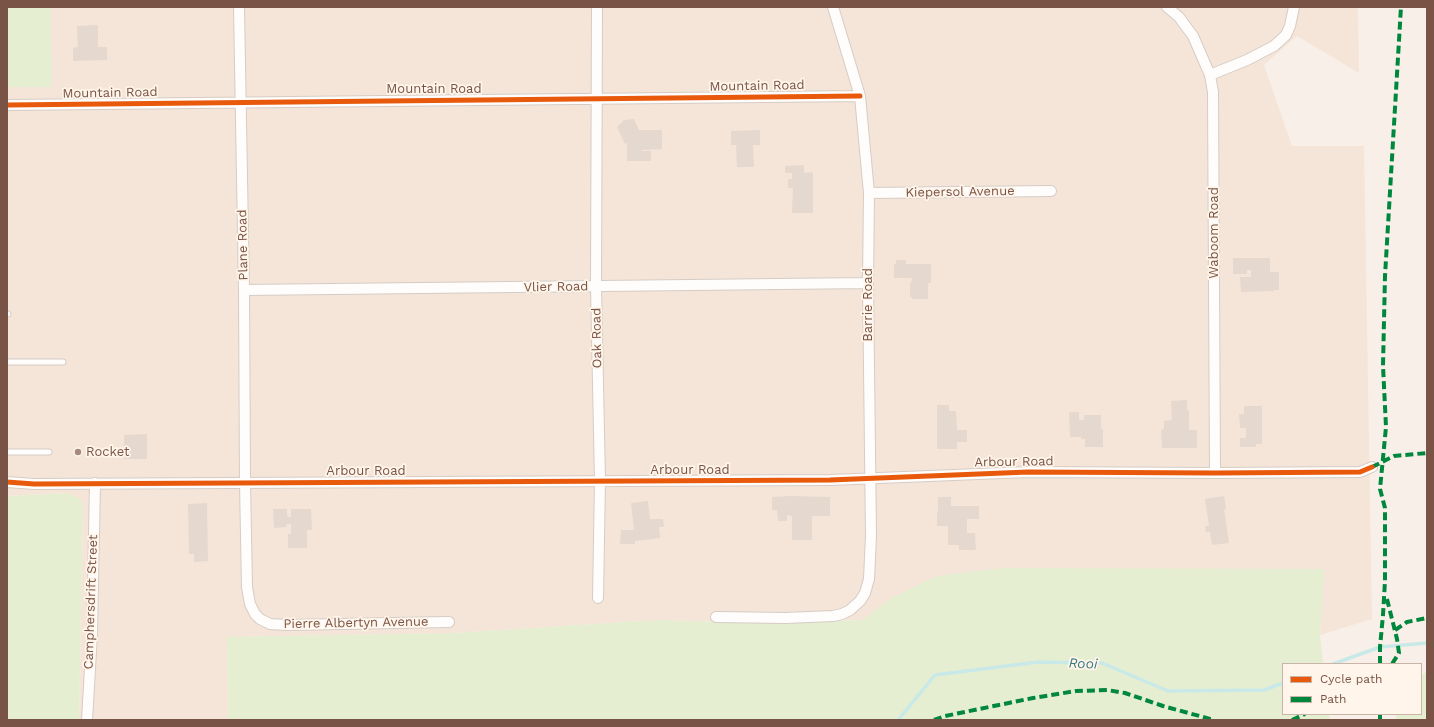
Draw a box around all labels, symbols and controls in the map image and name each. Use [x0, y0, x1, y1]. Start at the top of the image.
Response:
street label: Mountain Road [709, 77, 805, 95]
street label: Mountain Road [386, 81, 482, 97]
street label: Mountain Road [62, 84, 158, 102]
street label: Kiepersol Avenue [905, 183, 1015, 201]
street label: Waboom Road [1206, 187, 1222, 279]
street label: Plane Road [235, 209, 251, 281]
street label: Barrie Road [860, 268, 876, 342]
street label: Vlier Road [523, 279, 589, 295]
street label: Oak Road [589, 308, 605, 368]
place label: Rocket [86, 444, 129, 460]
marker: Rocket [73, 447, 83, 457]
street label: Arbour Road [974, 454, 1054, 470]
street label: Arbour Road [650, 462, 730, 478]
street label: Arbour Road [326, 463, 406, 479]
street label: Camphersdrift Street [81, 534, 101, 670]
street label: Pierre Albertyn Avenue [283, 614, 429, 632]
water label: Rooi [1068, 655, 1098, 673]
legend [1282, 663, 1422, 715]
text: Cycle path [1320, 672, 1382, 686]
text: Path [1320, 692, 1346, 706]

